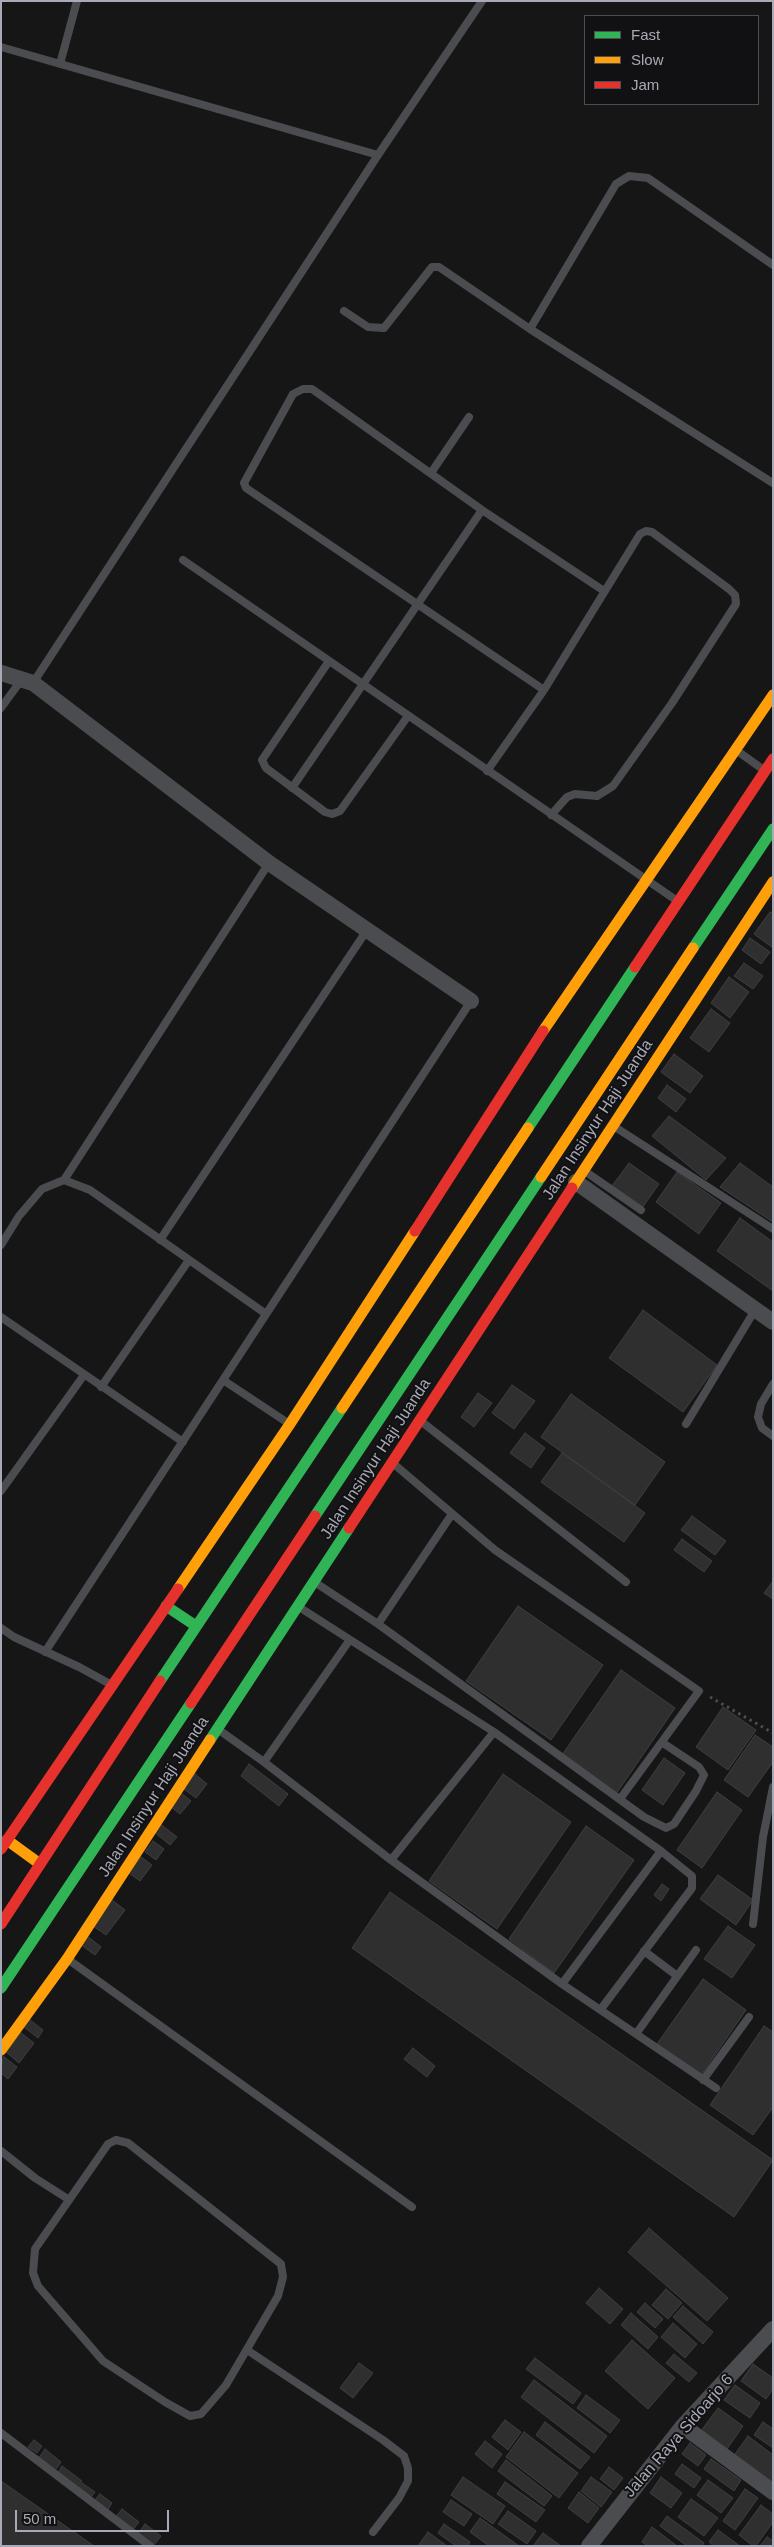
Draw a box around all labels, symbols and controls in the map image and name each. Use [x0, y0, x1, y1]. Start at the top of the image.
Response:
legend [584, 15, 759, 105]
text: Fast [631, 26, 660, 43]
text: Slow [631, 51, 664, 68]
text: Jam [631, 76, 659, 93]
street label: Jalan Insinyur Haji Juanda [539, 1036, 657, 1204]
street label: Jalan Insinyur Haji Juanda [317, 1375, 435, 1543]
street label: Jalan Insinyur Haji Juanda [95, 1713, 213, 1881]
street label: Jalan Raya Sidoarjo 6 [620, 2371, 738, 2501]
scale bar [18, 2500, 171, 2532]
text: 50 m [23, 2510, 56, 2527]

